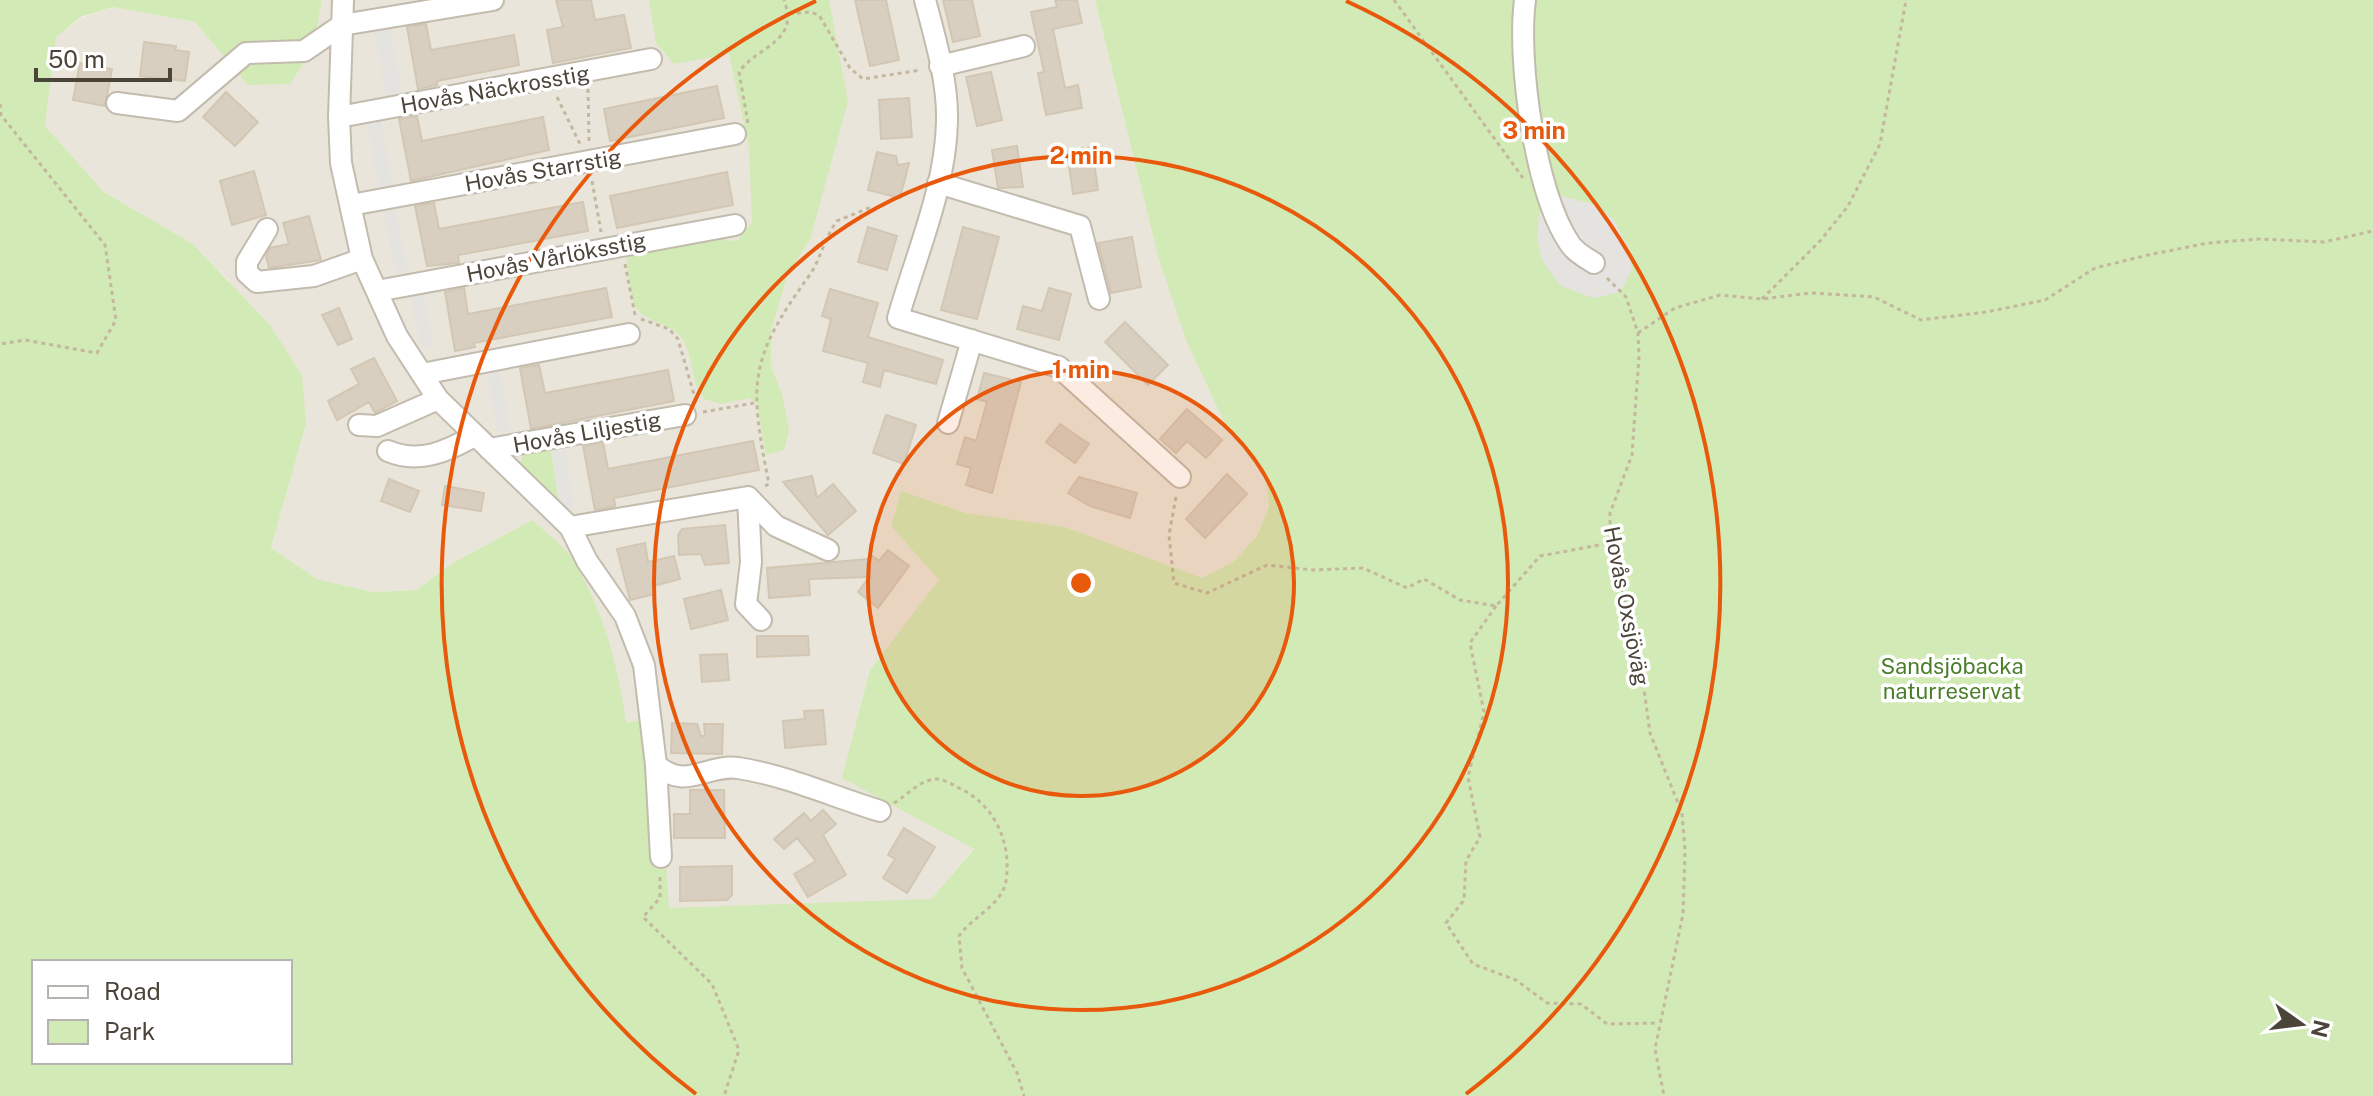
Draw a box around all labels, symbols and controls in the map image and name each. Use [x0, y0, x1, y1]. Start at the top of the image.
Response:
scale bar [36, 32, 170, 82]
text: 50 m [48, 45, 105, 73]
street label: Hovås Näckrosstig [398, 60, 592, 118]
text: 3 min [1502, 116, 1566, 144]
text: 2 min [1050, 141, 1112, 169]
street label: Hovås Starrstig [463, 143, 623, 197]
street label: Hovås Vårlöksstig [464, 227, 648, 287]
text: 1 min [1052, 355, 1110, 383]
street label: Hovås Liljestig [511, 406, 663, 458]
street label: Hovås Oxsjöväg [1599, 524, 1655, 688]
centre of rings [1067, 569, 1095, 597]
park label: Sandsjöbacka naturreservat [1880, 653, 2024, 704]
legend [32, 960, 292, 1064]
text: Road [104, 977, 161, 1005]
north arrow [2261, 984, 2341, 1064]
text: Park [104, 1017, 155, 1045]
text: N [2306, 1017, 2335, 1040]

